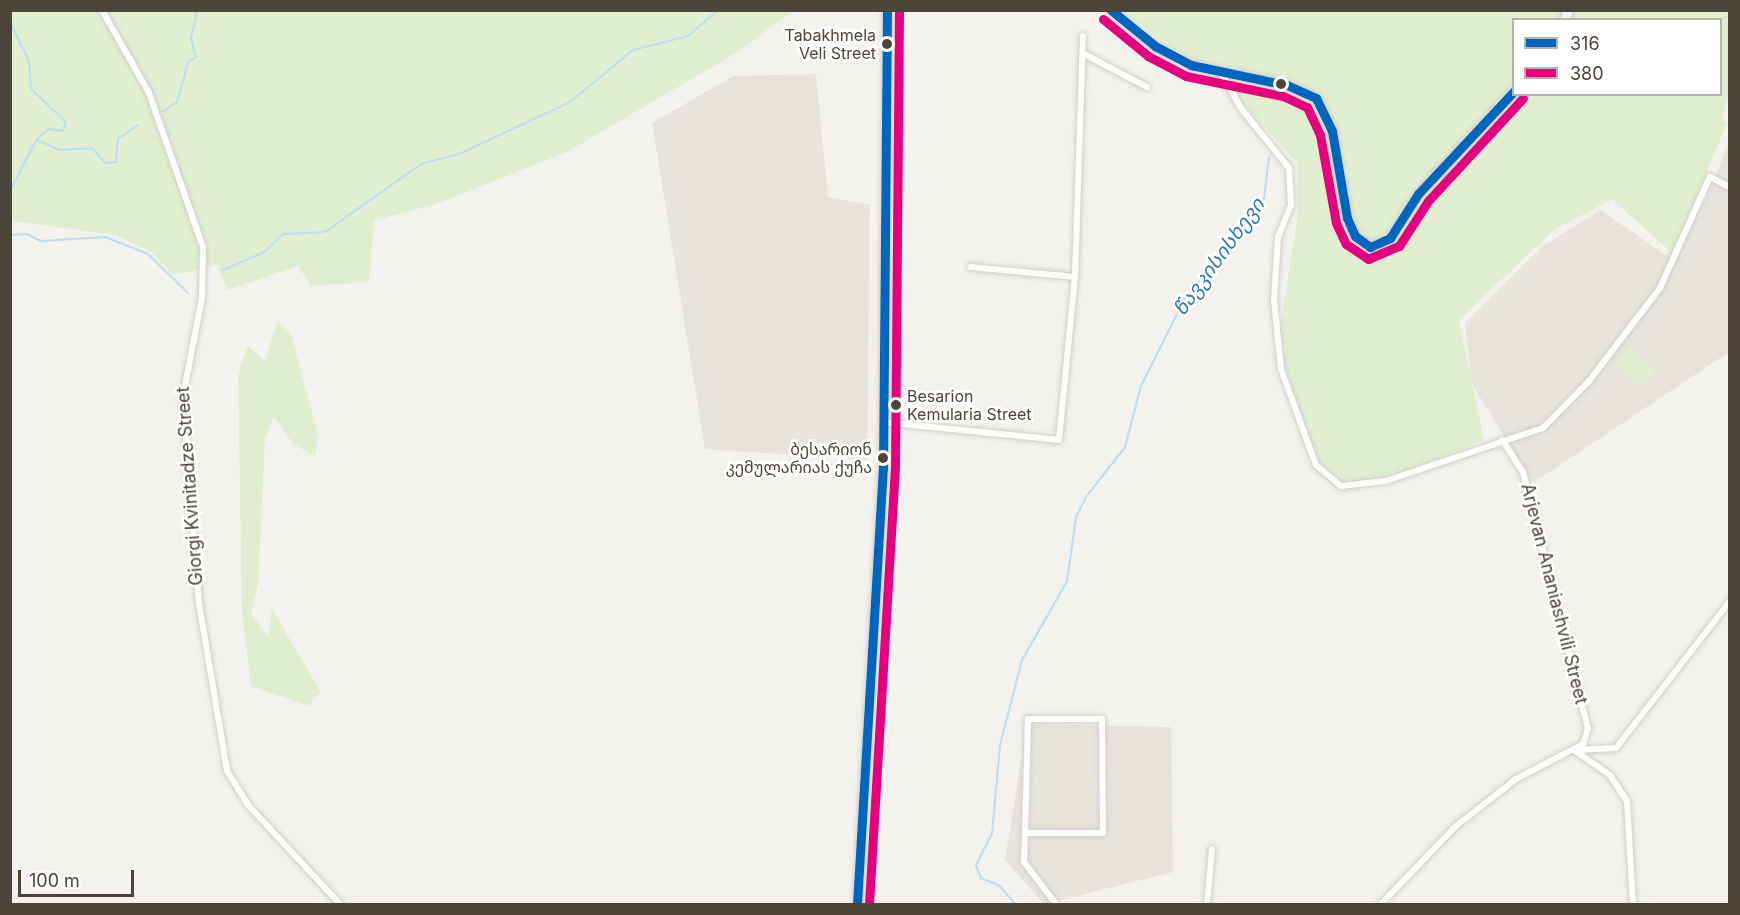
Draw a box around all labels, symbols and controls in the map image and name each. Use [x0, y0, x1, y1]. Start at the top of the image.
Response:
legend [1512, 18, 1722, 96]
place label: Tabakhmela Veli Street [784, 25, 876, 63]
text: 316 [1570, 33, 1600, 54]
marker: Tabakhmela Veli Street [881, 38, 893, 50]
text: 380 [1570, 63, 1604, 84]
unlabelled marker [1275, 78, 1287, 90]
water label: წავკისისხევი [1168, 194, 1270, 320]
street label: Giorgi Kvinitadze Street [172, 386, 208, 586]
place label: Besarion Kemularia Street [907, 386, 1032, 424]
marker: Besarion Kemularia Street [890, 399, 902, 411]
place label: ბესარიონ კემულარიას ქუჩა [726, 439, 872, 477]
marker: ბესარიონ კემულარიას ქუჩა [877, 452, 889, 464]
street label: Arjevan Ananiashvili Street [1516, 481, 1592, 707]
scale bar [21, 858, 136, 896]
text: 100 m [29, 870, 80, 891]

